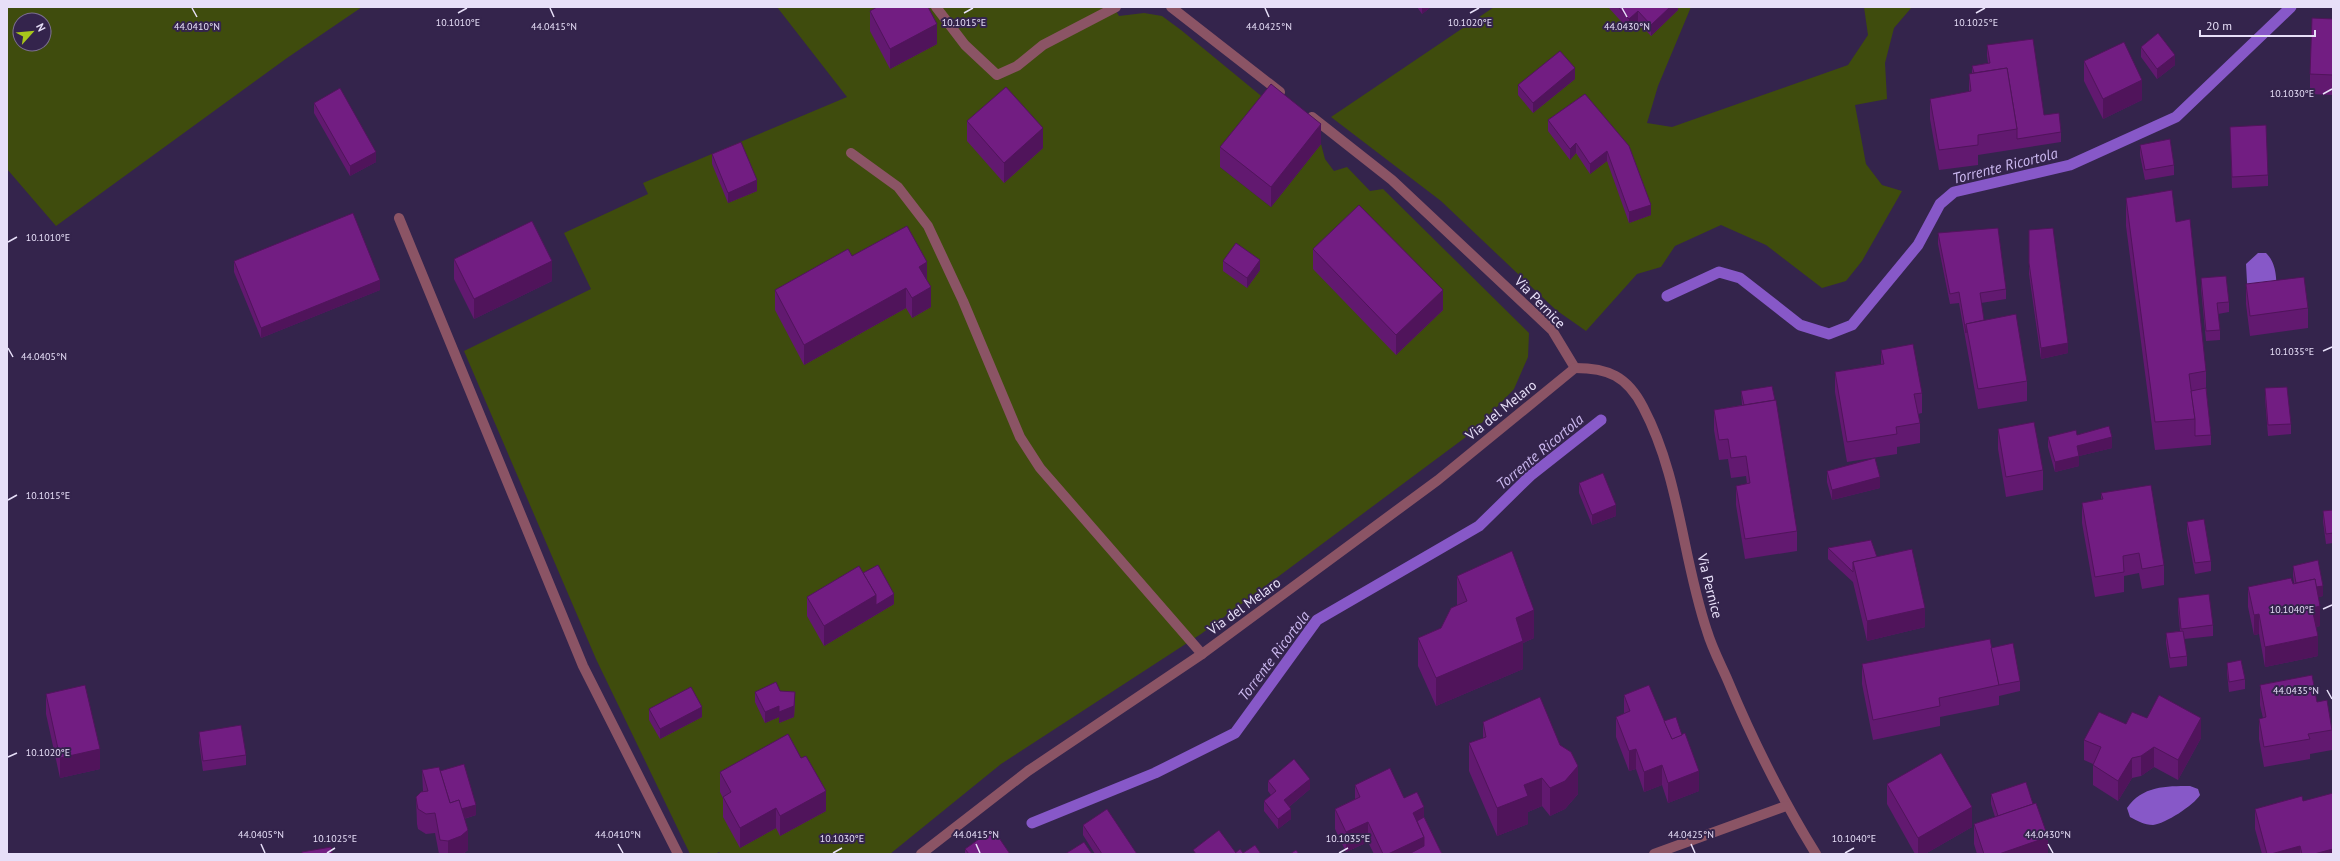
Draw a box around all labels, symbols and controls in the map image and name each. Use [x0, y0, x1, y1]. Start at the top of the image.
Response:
north arrow [12, 12, 52, 52]
scale bar [2200, 12, 2315, 38]
text: 10.1010°E [436, 16, 480, 29]
text: 10.1015°E [942, 16, 986, 29]
text: 10.1020°E [1448, 16, 1492, 29]
text: 10.1025°E [1954, 16, 1998, 29]
text: 20 m [2206, 18, 2232, 33]
text: 44.0410°N [174, 20, 220, 33]
text: 44.0415°N [531, 20, 577, 33]
text: 44.0425°N [1246, 20, 1292, 33]
text: 44.0430°N [1604, 20, 1650, 33]
text: N [33, 21, 49, 34]
text: 10.1030°E [2270, 87, 2314, 100]
water label: Torrente Ricortola [1950, 143, 2060, 188]
text: 10.1010°E [26, 231, 70, 244]
street label: Via Pernice [1510, 271, 1569, 332]
text: 10.1035°E [2270, 345, 2314, 358]
text: 44.0405°N [21, 350, 67, 363]
street label: Via del Melaro [1461, 376, 1540, 445]
water label: Torrente Ricortola [1492, 409, 1588, 494]
text: 10.1015°E [26, 489, 70, 502]
street label: Via Pernice [1693, 551, 1727, 620]
street label: Via del Melaro [1203, 573, 1284, 639]
text: 10.1040°E [2270, 603, 2314, 616]
water label: Torrente Ricortola [1234, 606, 1314, 705]
text: 44.0435°N [2273, 684, 2319, 697]
text: 10.1020°E [26, 746, 70, 759]
text: 44.0405°N [238, 828, 284, 841]
text: 44.0410°N [595, 828, 641, 841]
text: 44.0415°N [953, 828, 999, 841]
text: 44.0425°N [1668, 828, 1714, 841]
text: 44.0430°N [2025, 828, 2071, 841]
text: 10.1025°E [313, 832, 357, 845]
text: 10.1030°E [820, 832, 864, 845]
text: 10.1035°E [1326, 832, 1370, 845]
text: 10.1040°E [1832, 832, 1876, 845]

